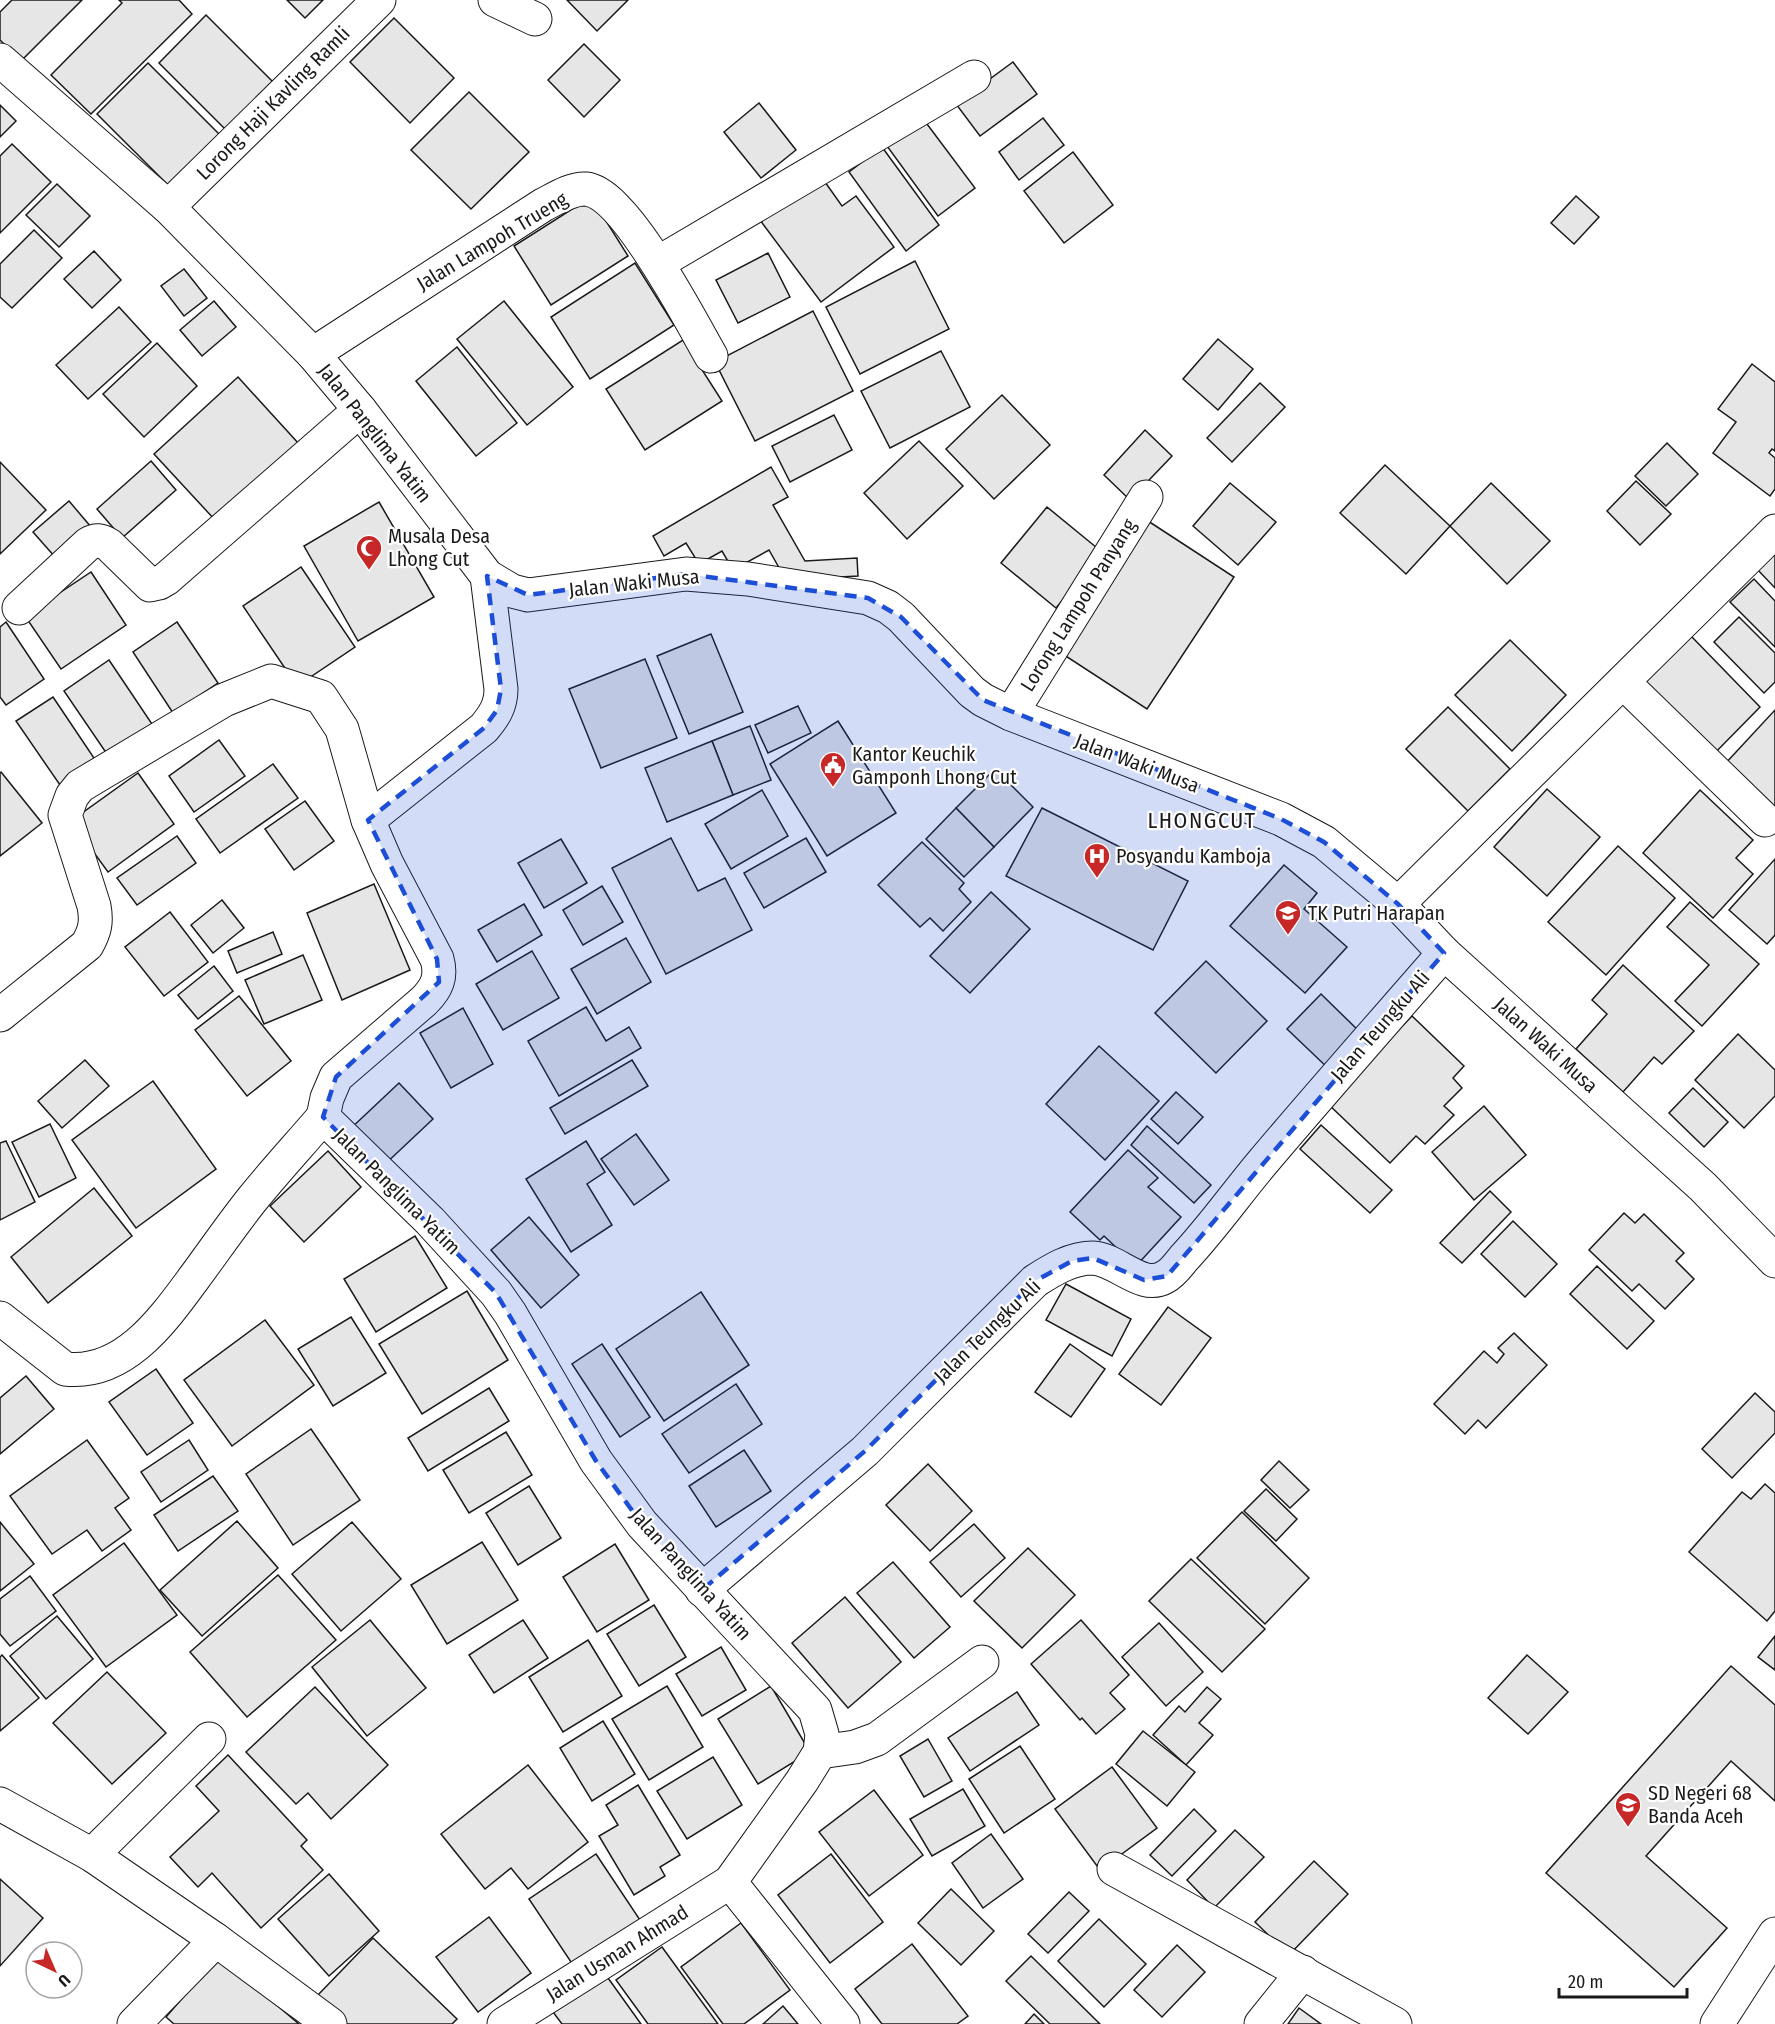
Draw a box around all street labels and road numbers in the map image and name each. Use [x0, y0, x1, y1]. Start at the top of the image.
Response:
street label: Lorong Haji Kavling Ramli [191, 21, 355, 185]
street label: Jalan Lampoh Trueng [412, 186, 572, 295]
street label: Jalan Panglima Yatim [313, 359, 437, 507]
street label: Lorong Lampoh Panyang [1015, 514, 1141, 696]
street label: Jalan Waki Musa [567, 564, 701, 602]
street label: Jalan Waki Musa [1071, 728, 1203, 798]
street label: Jalan Teungku Ali [1325, 966, 1435, 1086]
street label: Jalan Waki Musa [1489, 992, 1603, 1098]
street label: Jalan Panglima Yatim [328, 1122, 466, 1260]
street label: Jalan Teungku Ali [929, 1274, 1045, 1388]
street label: Jalan Panglima Yatim [625, 1503, 757, 1645]
street label: Jalan Usman Ahmad [542, 1900, 692, 2006]

